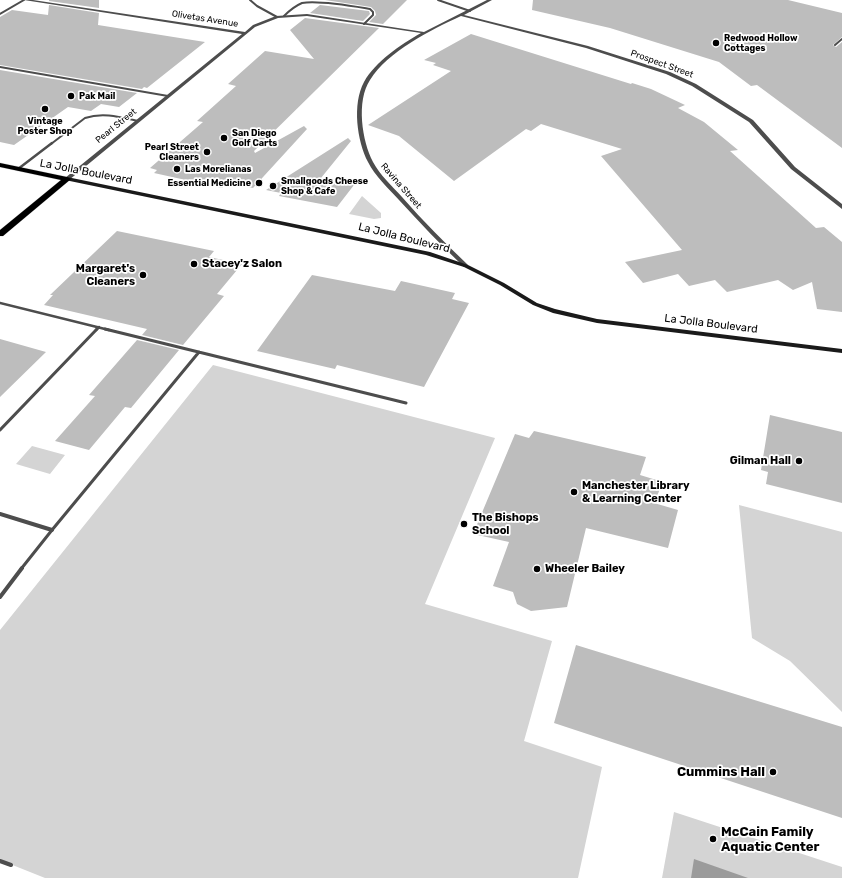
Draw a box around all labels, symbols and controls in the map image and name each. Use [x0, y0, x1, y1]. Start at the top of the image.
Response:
street label: Olivetas Avenue [171, 8, 239, 30]
place label: Redwood Hollow Cottages [724, 33, 797, 54]
marker: Redwood Hollow Cottages [711, 38, 721, 48]
street label: Prospect Street [629, 48, 695, 80]
marker: Pak Mail [66, 91, 76, 101]
place label: Pak Mail [79, 91, 115, 101]
marker: Vintage Poster Shop [40, 104, 50, 114]
street label: Pearl Street [93, 106, 139, 146]
place label: Vintage Poster Shop [17, 116, 73, 137]
place label: San Diego Golf Carts [232, 128, 277, 149]
marker: San Diego Golf Carts [219, 133, 229, 143]
place label: Pearl Street Cleaners [145, 142, 199, 163]
marker: Pearl Street Cleaners [202, 147, 212, 157]
street label: La Jolla Boulevard [39, 157, 133, 187]
street label: Ravina Street [378, 161, 424, 211]
marker: Las Morelianas [172, 164, 182, 174]
place label: Las Morelianas [185, 164, 251, 174]
place label: Smallgoods Cheese Shop & Cafe [281, 176, 368, 197]
place label: Essential Medicine [168, 178, 251, 188]
marker: Essential Medicine [254, 178, 264, 188]
marker: Smallgoods Cheese Shop & Cafe [268, 181, 278, 191]
street label: La Jolla Boulevard [357, 220, 451, 256]
place label: Stacey'z Salon [202, 257, 282, 271]
marker: Stacey'z Salon [189, 259, 199, 269]
place label: Margaret's Cleaners [76, 262, 135, 288]
marker: Margaret's Cleaners [138, 270, 148, 280]
street label: La Jolla Boulevard [664, 312, 758, 336]
place label: Gilman Hall [730, 454, 791, 468]
marker: Gilman Hall [794, 456, 804, 466]
place label: Manchester Library & Learning Center [582, 479, 690, 505]
marker: Manchester Library & Learning Center [569, 487, 579, 497]
place label: The Bishops School [472, 511, 539, 537]
marker: The Bishops School [459, 519, 469, 529]
place label: Wheeler Bailey [545, 562, 625, 576]
marker: Wheeler Bailey [532, 564, 542, 574]
place label: Cummins Hall [677, 764, 765, 780]
marker: Cummins Hall [768, 767, 778, 777]
place label: McCain Family Aquatic Center [721, 824, 819, 855]
marker: McCain Family Aquatic Center [708, 834, 718, 844]

